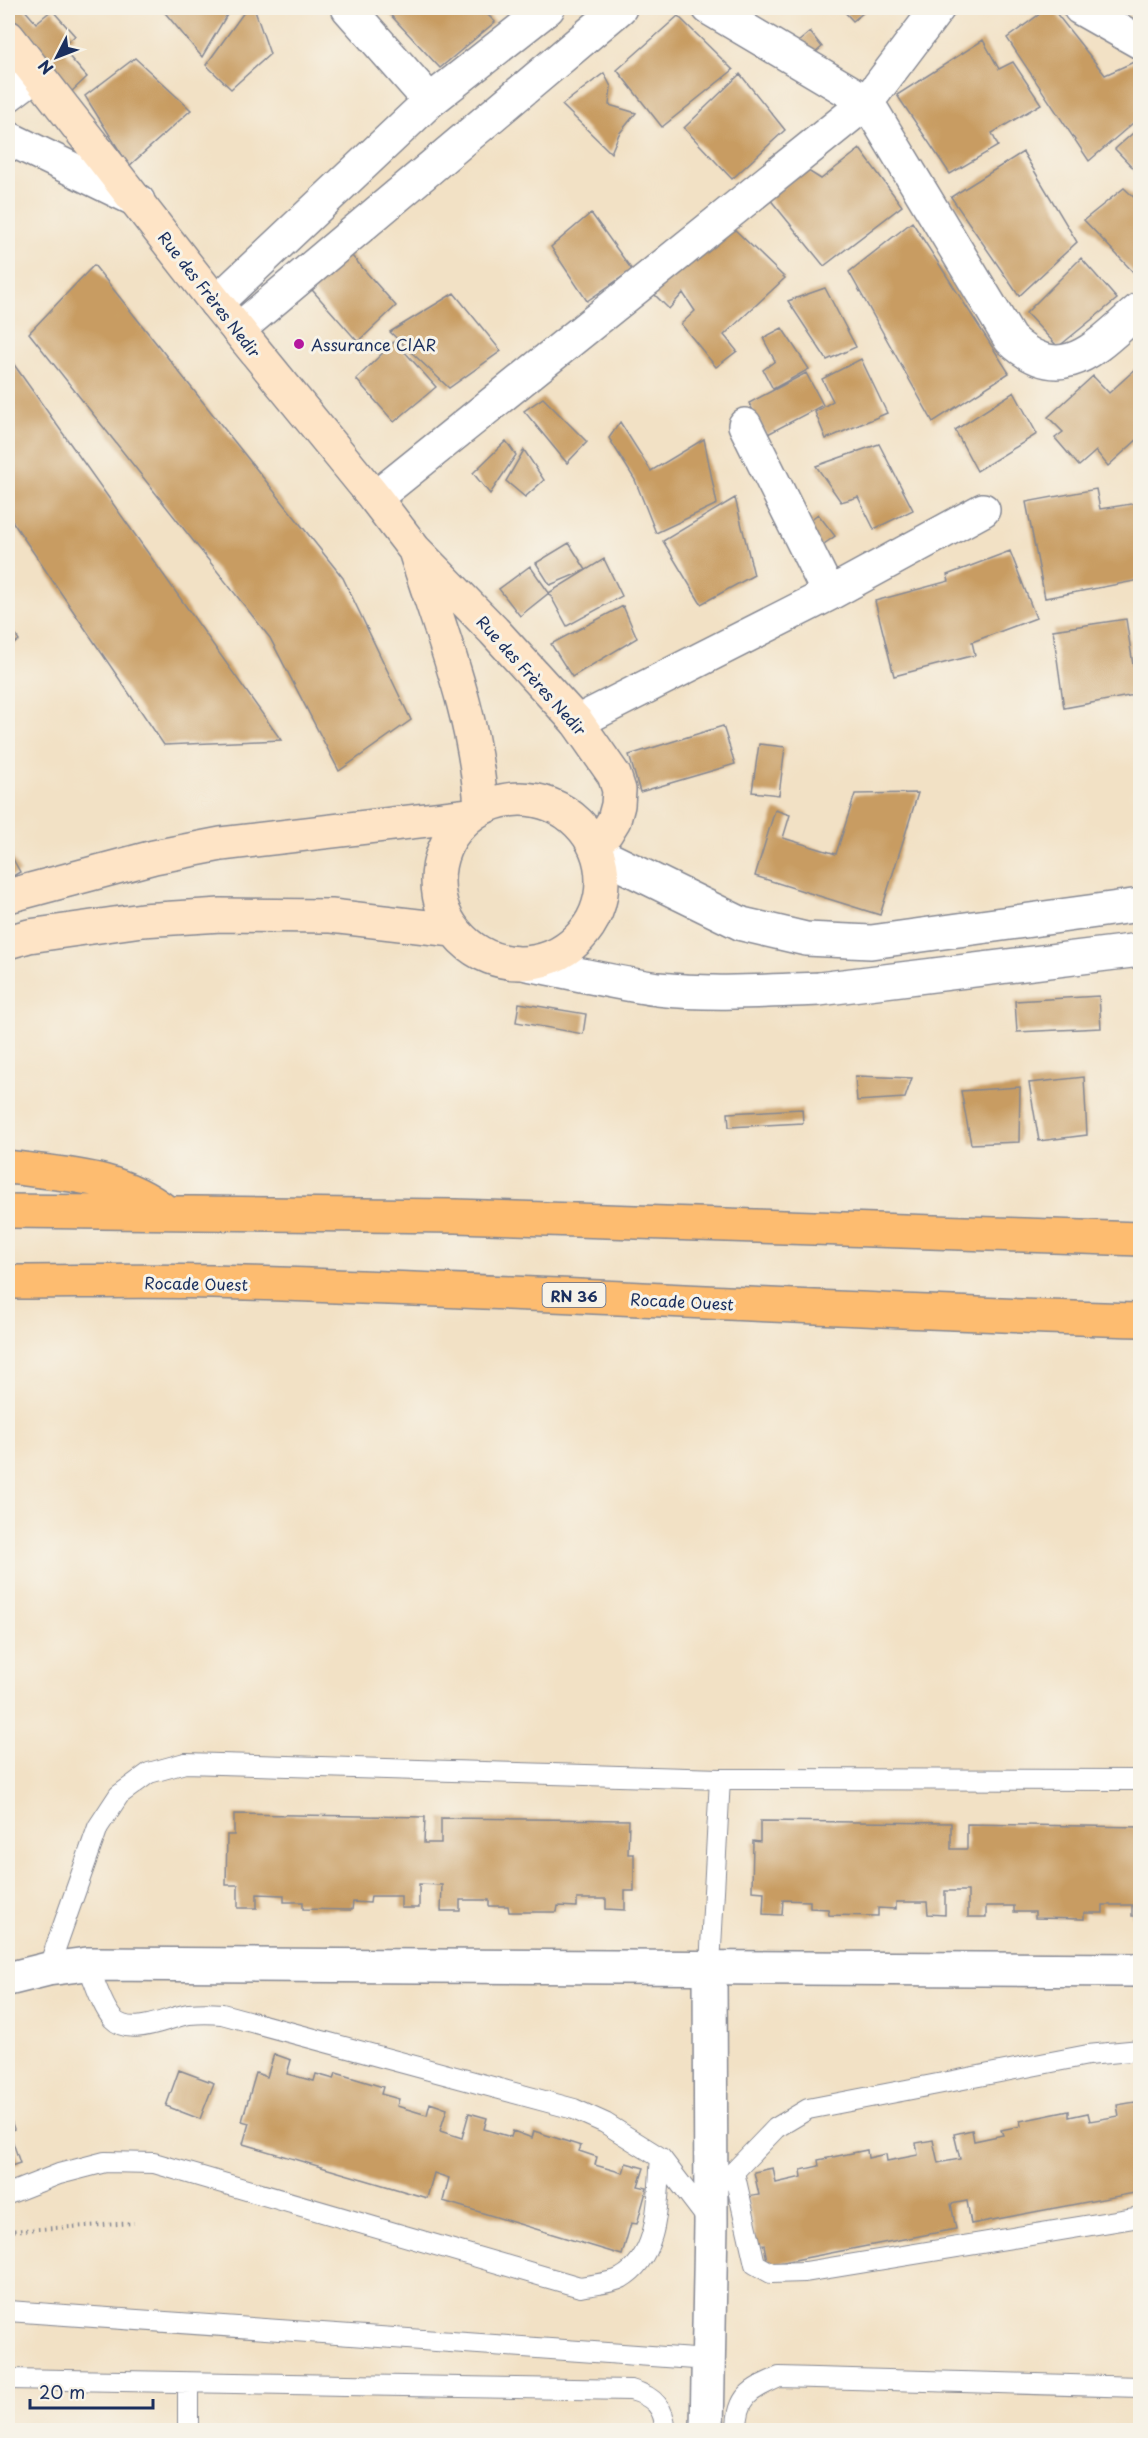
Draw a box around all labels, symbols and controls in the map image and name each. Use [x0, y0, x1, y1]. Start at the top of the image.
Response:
north arrow [27, 27, 87, 87]
text: N [32, 55, 58, 80]
street label: Rue des Frères Nedir [153, 226, 267, 363]
place label: Assurance CIAR [311, 332, 436, 356]
marker: Assurance CIAR [292, 337, 306, 351]
street label: Rue des Frères Nedir [472, 610, 593, 741]
street label: Rocade Ouest [144, 1270, 248, 1296]
road number: RN 36 [542, 1283, 606, 1307]
street label: Rocade Ouest [630, 1286, 734, 1316]
scale bar [30, 2372, 153, 2410]
text: 20 m [39, 2378, 85, 2405]

